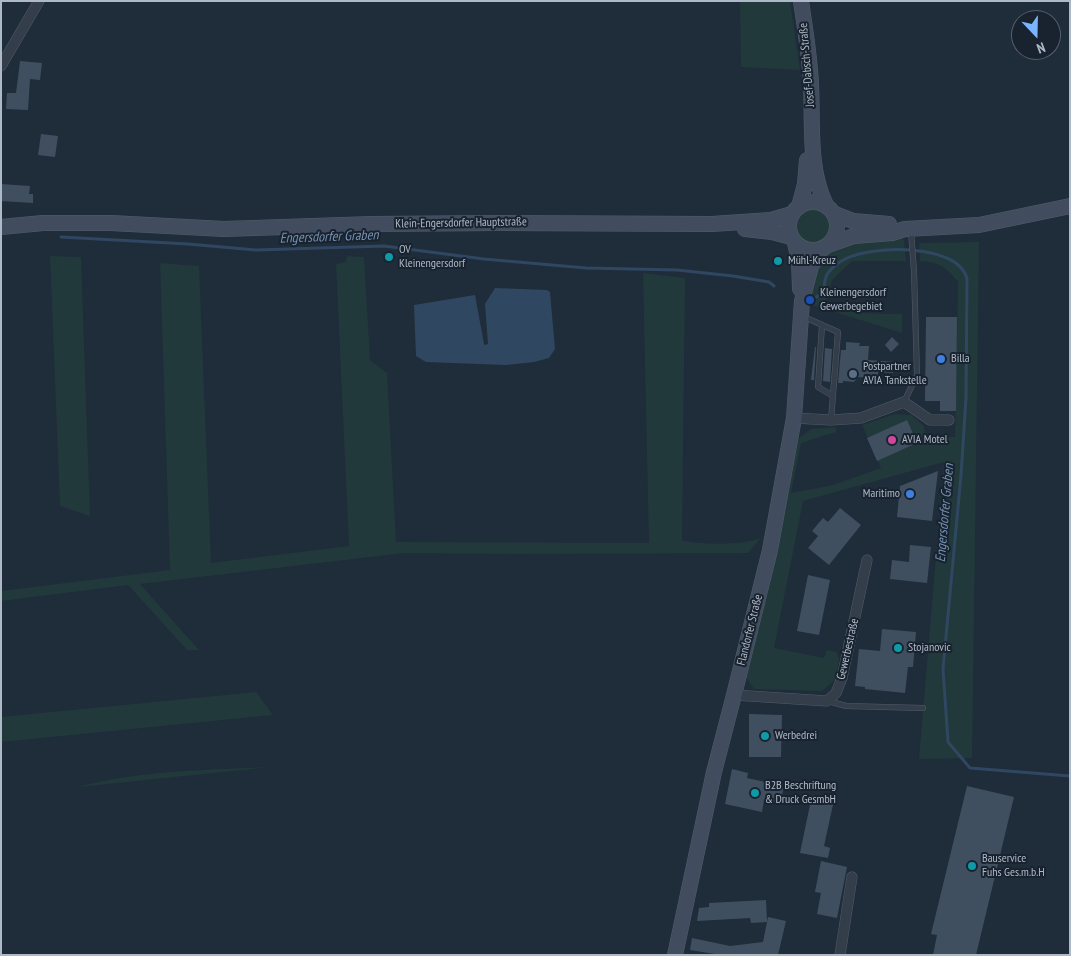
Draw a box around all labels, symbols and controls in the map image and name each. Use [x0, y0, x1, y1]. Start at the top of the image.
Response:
north arrow [1011, 10, 1061, 60]
street label: Josef-Dabsch-Straße [796, 22, 818, 108]
text: N [1034, 38, 1048, 58]
street label: Klein-Engersdorfer Hauptstraße [395, 215, 527, 231]
water label: Engersdorfer Graben [279, 227, 379, 247]
place label: OV Kleinengersdorf [399, 243, 465, 271]
marker: OV Kleinengersdorf [383, 251, 395, 263]
place label: Mühl-Kreuz [788, 254, 836, 268]
marker: Mühl-Kreuz [772, 255, 784, 267]
place label: Kleinengersdorf Gewerbegebiet [820, 286, 886, 314]
marker: Kleinengersdorf Gewerbegebiet [804, 294, 816, 306]
place label: Billa [951, 352, 970, 366]
marker: Billa [935, 353, 947, 365]
place label: Postpartner AVIA Tankstelle [863, 360, 927, 388]
marker: Postpartner AVIA Tankstelle [847, 368, 859, 380]
place label: AVIA Motel [902, 433, 948, 447]
marker: AVIA Motel [886, 434, 898, 446]
water label: Engersdorfer Graben [932, 463, 958, 563]
place label: Maritimo [863, 487, 900, 501]
marker: Maritimo [904, 488, 916, 500]
street label: Flandorfer Straße [734, 593, 766, 667]
street label: Gewerbestraße [834, 617, 862, 681]
place label: Stojanovic [908, 641, 951, 655]
marker: Stojanovic [892, 642, 904, 654]
place label: Werbedrei [775, 729, 817, 743]
marker: Werbedrei [759, 730, 771, 742]
place label: B2B Beschriftung & Druck GesmbH [765, 779, 836, 807]
marker: B2B Beschriftung & Druck GesmbH [749, 787, 761, 799]
place label: Bauservice Fuhs Ges.m.b.H [982, 852, 1045, 880]
marker: Bauservice Fuhs Ges.m.b.H [966, 860, 978, 872]

